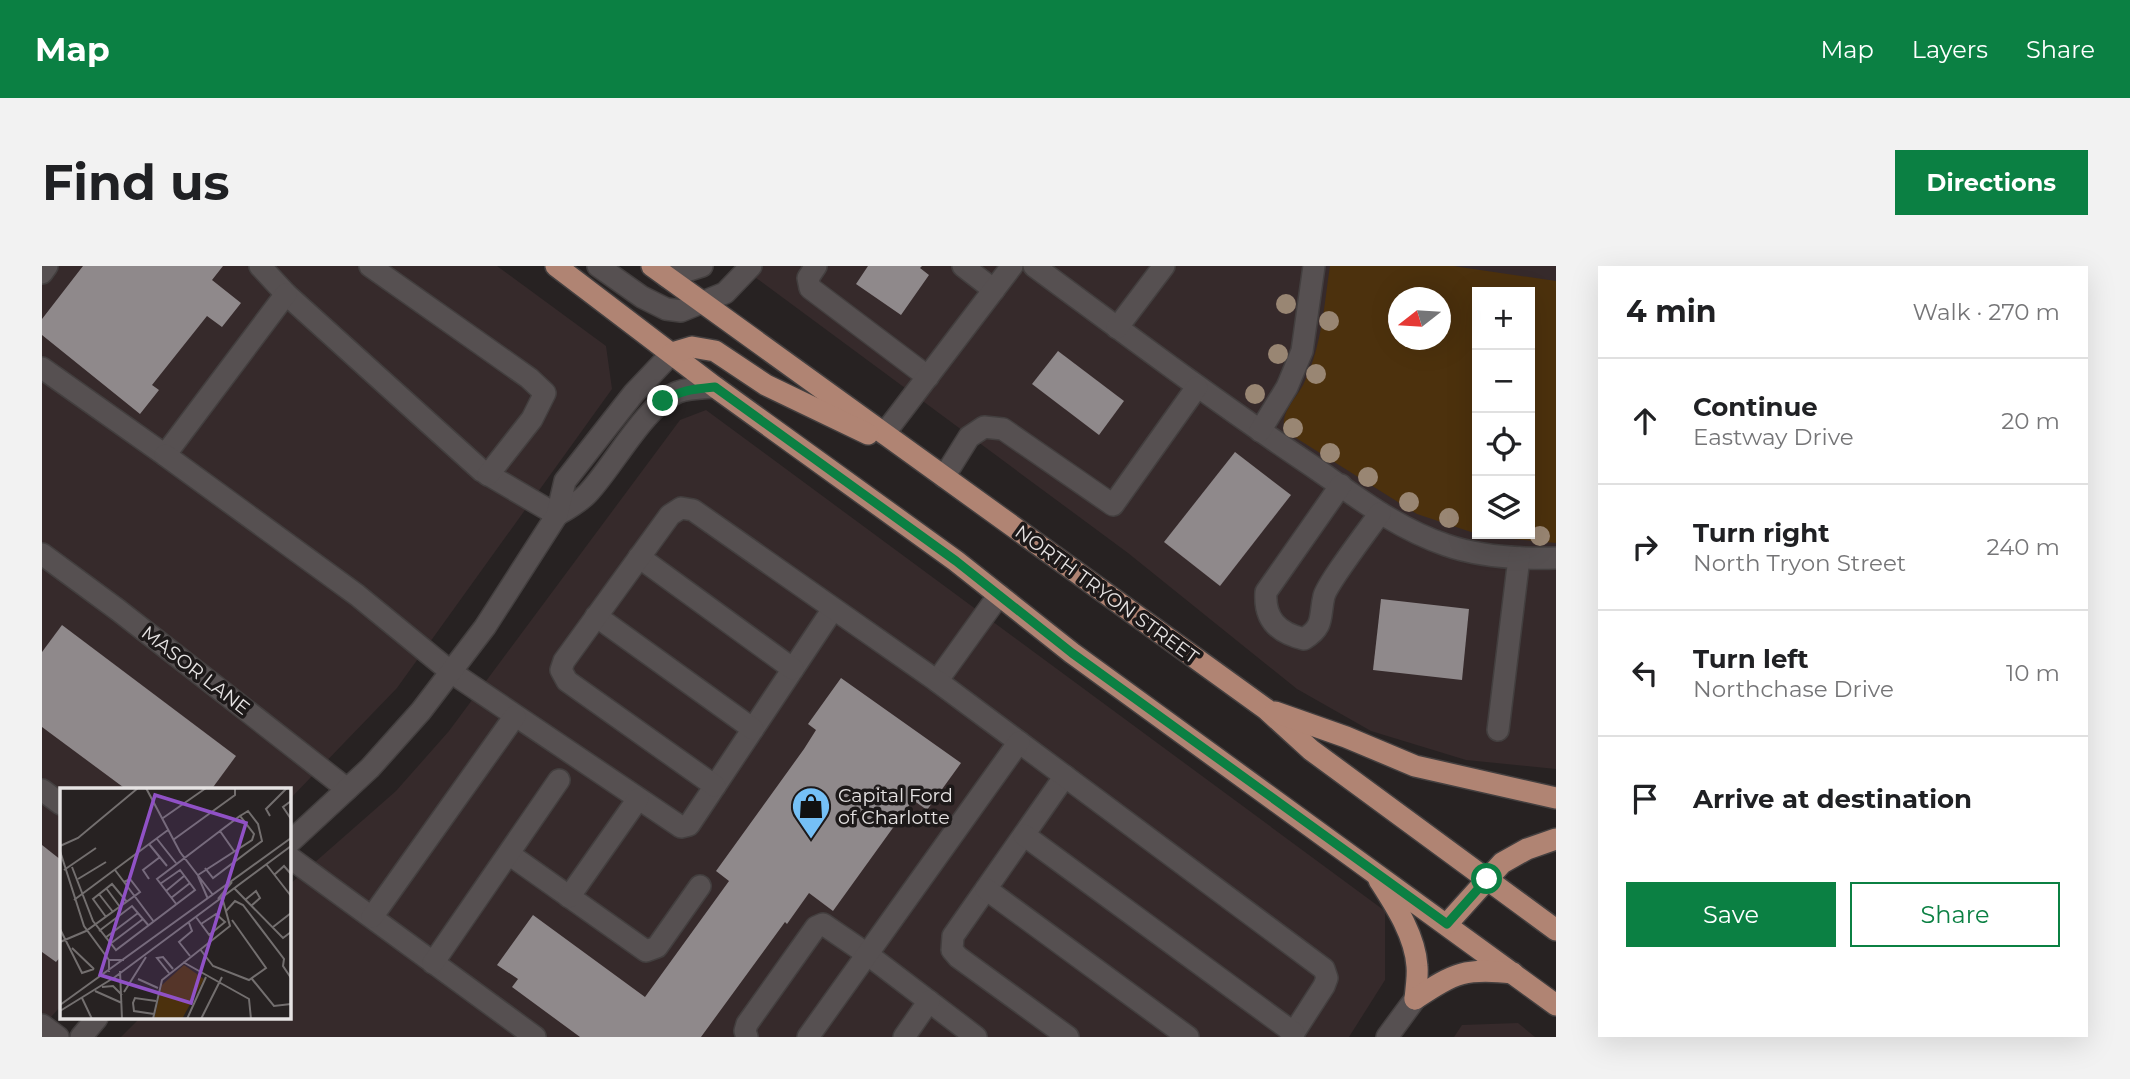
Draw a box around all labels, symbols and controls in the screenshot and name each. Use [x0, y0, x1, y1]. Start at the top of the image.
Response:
text: Map [35, 29, 110, 69]
text: Map [1820, 35, 1874, 64]
text: Layers [1912, 35, 1988, 64]
text: Share [2026, 35, 2095, 64]
button: Directions [1895, 150, 2088, 215]
text: Find us [42, 153, 230, 212]
north arrow [1388, 287, 1451, 350]
map controls [1472, 287, 1535, 539]
button: + [1472, 287, 1535, 350]
text: 4 min [1626, 293, 1716, 330]
text: Walk · 270 m [1913, 298, 2060, 326]
button: − [1472, 350, 1535, 413]
route end [647, 385, 678, 416]
text: Continue [1693, 391, 1818, 423]
icon: ahead [1626, 402, 1664, 440]
text: 20 m [2001, 407, 2060, 435]
button: locate [1472, 413, 1535, 476]
text: Eastway Drive [1693, 423, 1854, 451]
button: layers [1472, 476, 1535, 539]
text: Turn right [1693, 517, 1829, 549]
street label: NORTH TRYON STREET [1011, 520, 1203, 669]
icon: right [1626, 528, 1664, 566]
text: 240 m [1987, 533, 2060, 561]
text: North Tryon Street [1693, 549, 1906, 577]
street label: MASOR LANE [137, 621, 254, 720]
text: Turn left [1693, 643, 1809, 675]
icon: left [1626, 654, 1664, 692]
text: 10 m [2006, 659, 2060, 687]
text: Northchase Drive [1693, 675, 1894, 703]
icon: arrive [1626, 780, 1664, 818]
text: Arrive at destination [1693, 783, 1972, 815]
place label: Capital Ford of Charlotte [838, 784, 953, 829]
shop icon: Capital Ford of Charlotte [790, 785, 832, 840]
inset map [60, 788, 290, 1020]
route start [1471, 863, 1502, 894]
button: Save [1626, 882, 1836, 947]
button: Share [1850, 882, 2060, 947]

